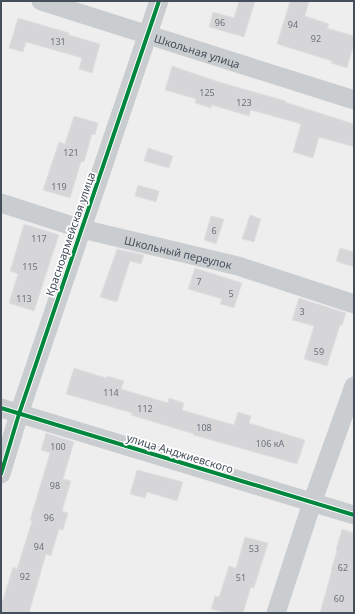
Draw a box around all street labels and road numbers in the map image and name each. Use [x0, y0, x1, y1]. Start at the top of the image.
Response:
street label: Школьная улица [152, 30, 242, 71]
street label: Красноармейская улица [42, 170, 98, 298]
street label: Школьный переулок [123, 232, 234, 272]
street label: улица Анджиевского [125, 430, 235, 476]

